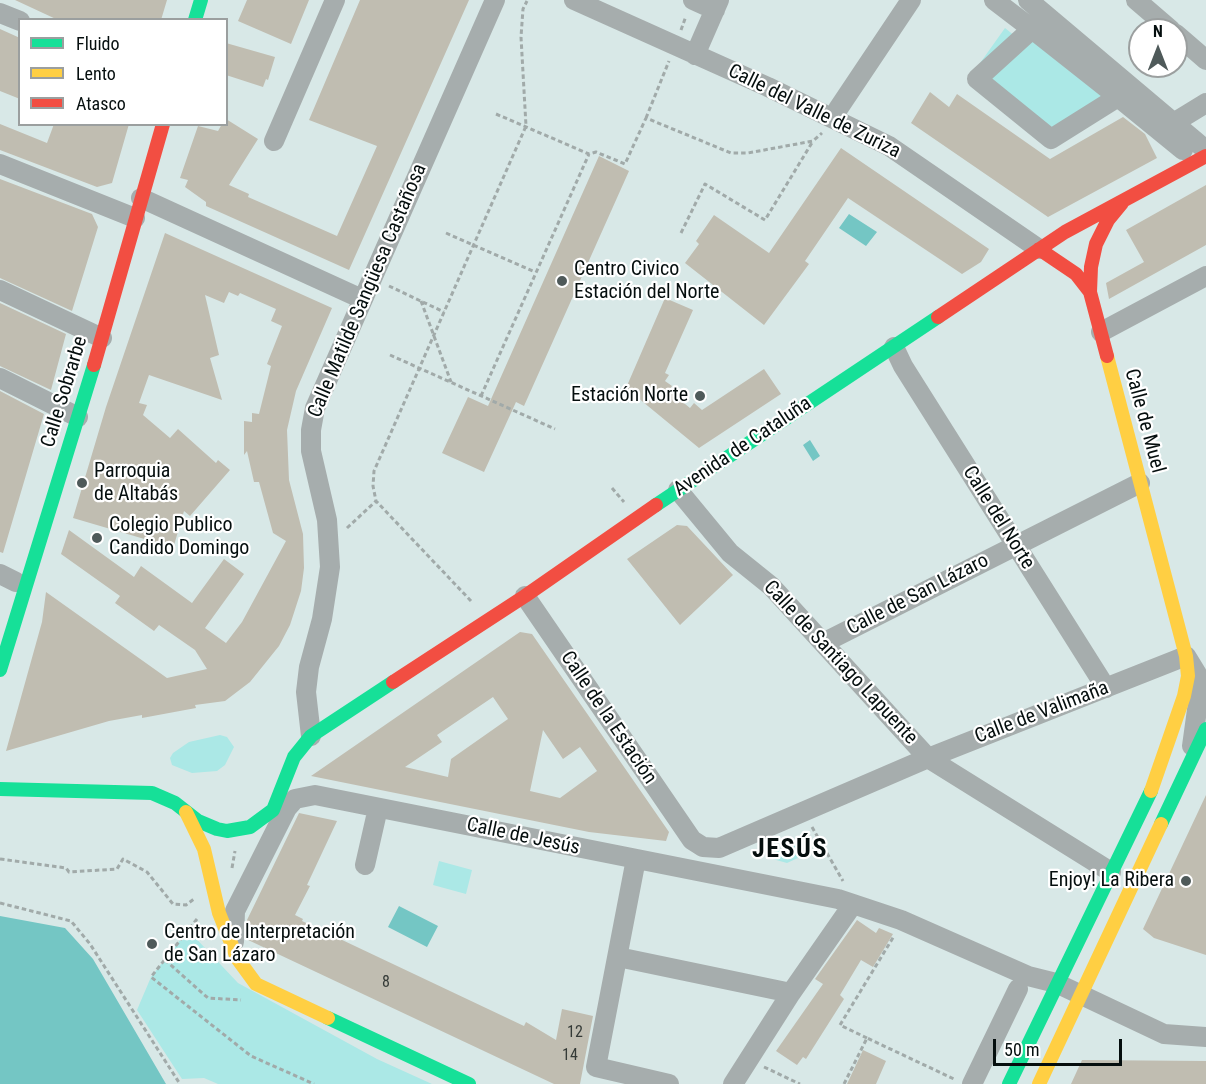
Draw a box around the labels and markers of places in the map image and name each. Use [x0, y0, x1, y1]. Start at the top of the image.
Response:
place label: Centro Civico Estación del Norte [574, 258, 719, 305]
marker: Centro Civico Estación del Norte [555, 274, 569, 288]
place label: Estación Norte [571, 384, 688, 408]
marker: Estación Norte [693, 389, 707, 403]
place label: Parroquia de Altabás [94, 460, 178, 507]
marker: Parroquia de Altabás [75, 476, 89, 490]
place label: Colegio Publico Candido Domingo [109, 514, 249, 561]
marker: Colegio Publico Candido Domingo [90, 531, 104, 545]
place label: Enjoy! La Ribera [1049, 869, 1174, 893]
marker: Enjoy! La Ribera [1179, 874, 1193, 888]
place label: Centro de Interpretación de San Lázaro [164, 921, 355, 968]
marker: Centro de Interpretación de San Lázaro [145, 937, 159, 951]

